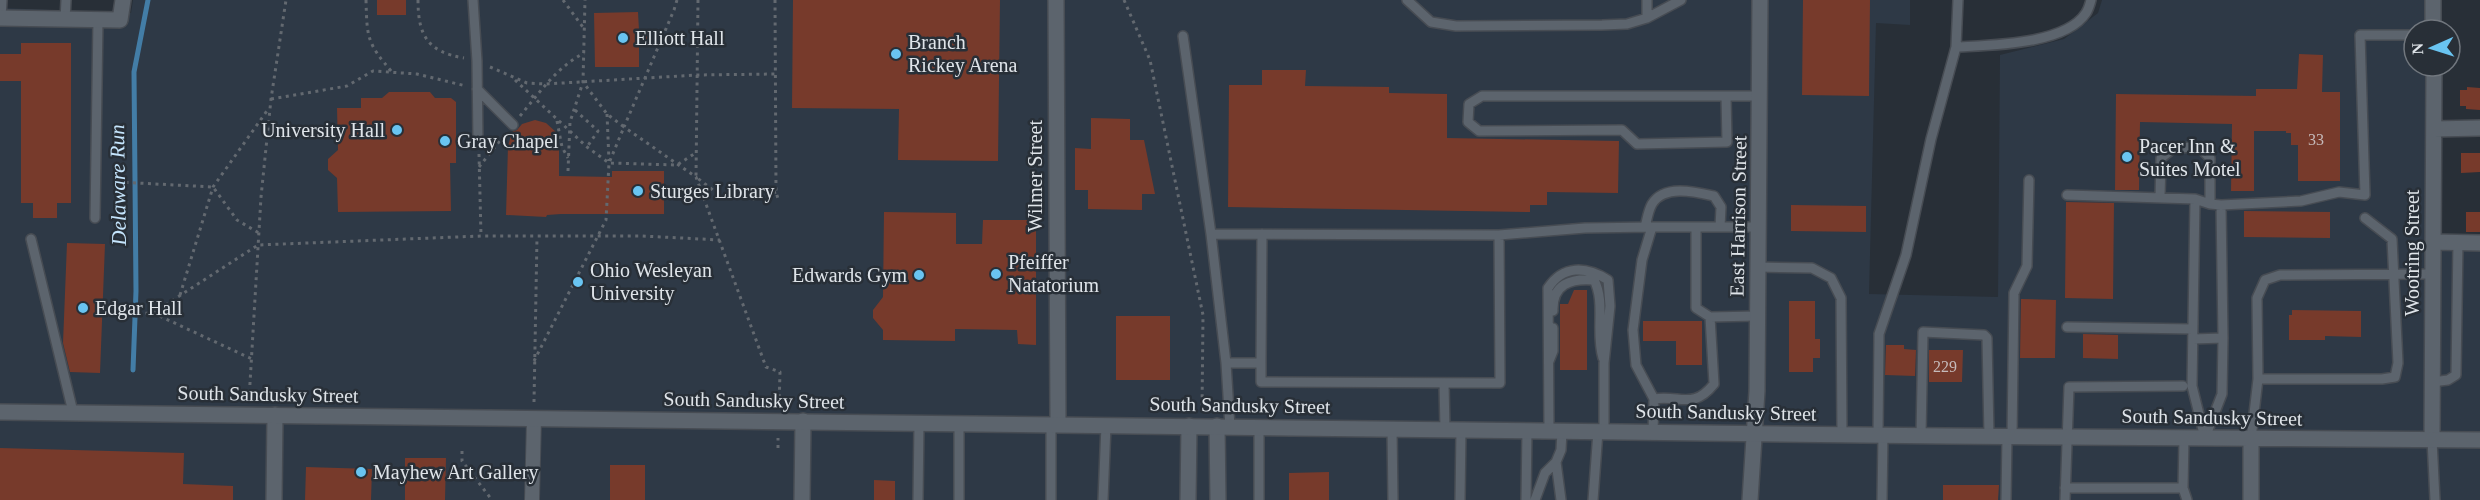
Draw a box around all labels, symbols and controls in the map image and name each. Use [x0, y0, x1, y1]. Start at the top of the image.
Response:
north arrow [2402, 18, 2462, 78]
place label: Elliott Hall [635, 27, 725, 49]
marker: Elliott Hall [616, 31, 630, 45]
place label: Branch Rickey Arena [908, 31, 1018, 77]
text: N [2409, 42, 2426, 55]
marker: Branch Rickey Arena [889, 47, 903, 61]
place label: University Hall [261, 119, 385, 142]
street label: Wilmer Street [1024, 120, 1046, 232]
marker: University Hall [390, 123, 404, 137]
water label: Delaware Run [105, 124, 131, 247]
place label: Gray Chapel [457, 130, 559, 153]
house number: 33 [2308, 131, 2324, 148]
marker: Gray Chapel [438, 134, 452, 148]
street label: East Harrison Street [1726, 135, 1750, 297]
place label: Pacer Inn & Suites Motel [2139, 135, 2241, 180]
marker: Pacer Inn & Suites Motel [2120, 150, 2134, 164]
place label: Sturges Library [650, 180, 775, 203]
marker: Sturges Library [631, 184, 645, 198]
street label: Wootring Street [2401, 189, 2424, 316]
place label: Pfeiffer Natatorium [1008, 251, 1100, 296]
place label: Ohio Wesleyan University [590, 259, 712, 305]
place label: Edwards Gym [792, 264, 907, 287]
marker: Pfeiffer Natatorium [989, 267, 1003, 281]
marker: Edwards Gym [912, 268, 926, 282]
marker: Ohio Wesleyan University [571, 275, 585, 289]
place label: Edgar Hall [95, 297, 183, 320]
marker: Edgar Hall [76, 301, 90, 315]
house number: 229 [1933, 358, 1957, 375]
street label: South Sandusky Street [177, 381, 359, 408]
street label: South Sandusky Street [663, 387, 845, 414]
street label: South Sandusky Street [1149, 392, 1331, 419]
street label: South Sandusky Street [1635, 399, 1817, 426]
street label: South Sandusky Street [2121, 404, 2303, 431]
place label: Mayhew Art Gallery [373, 461, 539, 484]
marker: Mayhew Art Gallery [354, 465, 368, 479]

